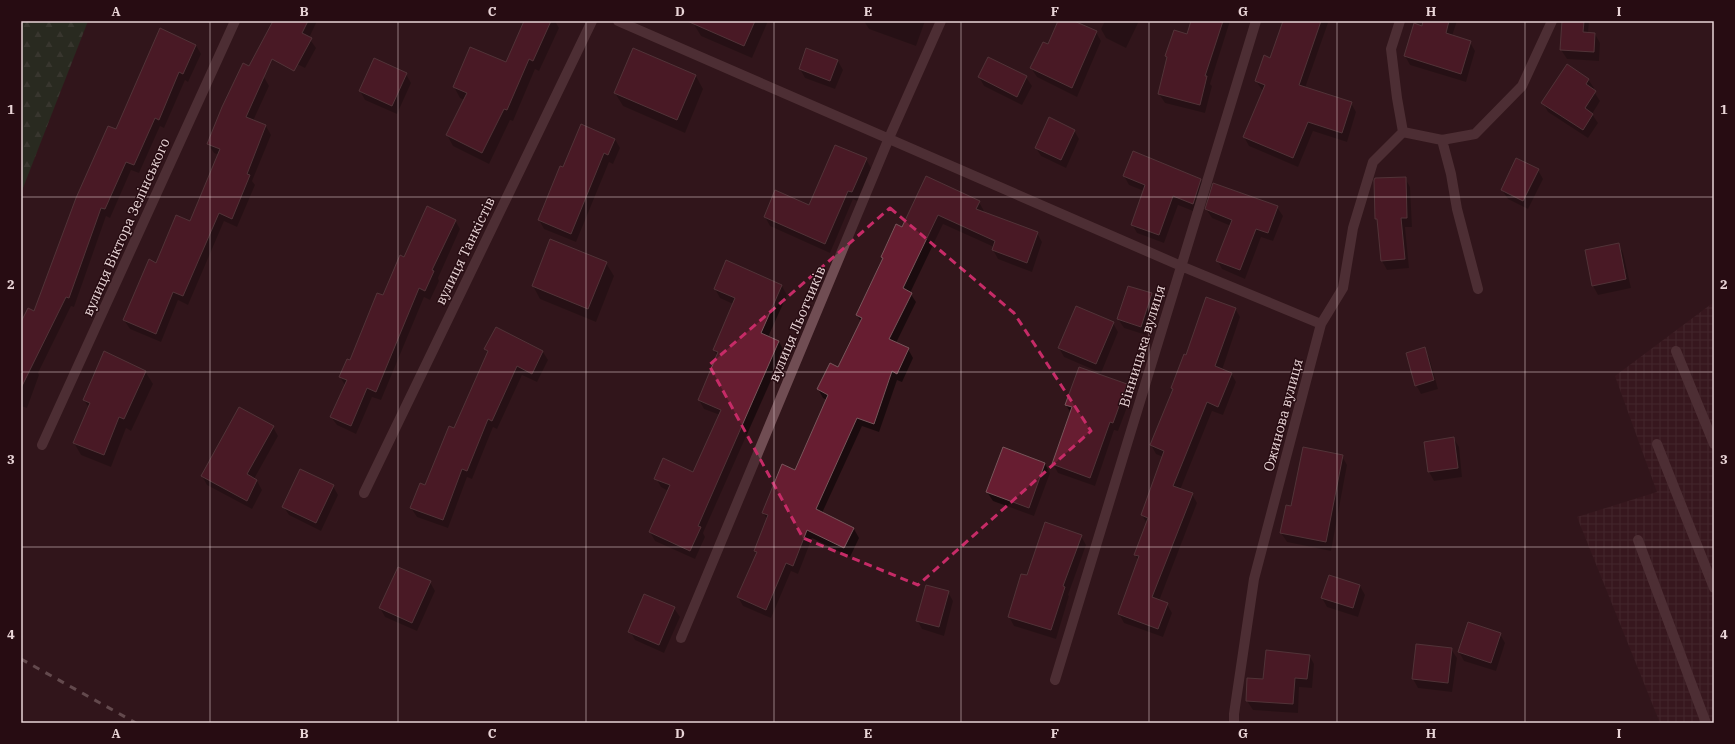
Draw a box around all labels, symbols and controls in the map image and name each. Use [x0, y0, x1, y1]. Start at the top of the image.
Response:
text: A [111, 3, 121, 20]
text: B [299, 3, 309, 20]
text: C [488, 3, 497, 20]
text: D [675, 3, 685, 20]
text: E [864, 3, 872, 20]
text: F [1051, 3, 1059, 20]
text: G [1238, 3, 1248, 20]
text: H [1426, 3, 1437, 20]
text: I [1617, 3, 1622, 20]
text: 1 [7, 101, 15, 118]
text: 1 [1720, 101, 1728, 118]
street label: вулиця Віктора Зелінського [78, 135, 174, 319]
street label: вулиця Танкістів [431, 194, 499, 308]
street label: вулиця Льотчиків [764, 263, 830, 385]
text: 2 [7, 276, 15, 293]
text: 2 [1720, 276, 1728, 293]
street label: Вінницька вулиця [1115, 283, 1169, 409]
street label: Ожинова вулиця [1259, 357, 1307, 473]
text: 3 [7, 451, 15, 468]
text: 3 [1720, 451, 1728, 468]
text: 4 [7, 626, 15, 643]
text: 4 [1720, 626, 1728, 643]
text: A [111, 725, 121, 742]
text: B [299, 725, 309, 742]
text: C [488, 725, 497, 742]
text: D [675, 725, 685, 742]
text: E [864, 725, 872, 742]
text: F [1051, 725, 1059, 742]
text: G [1238, 725, 1248, 742]
text: H [1426, 725, 1437, 742]
text: I [1617, 725, 1622, 742]

